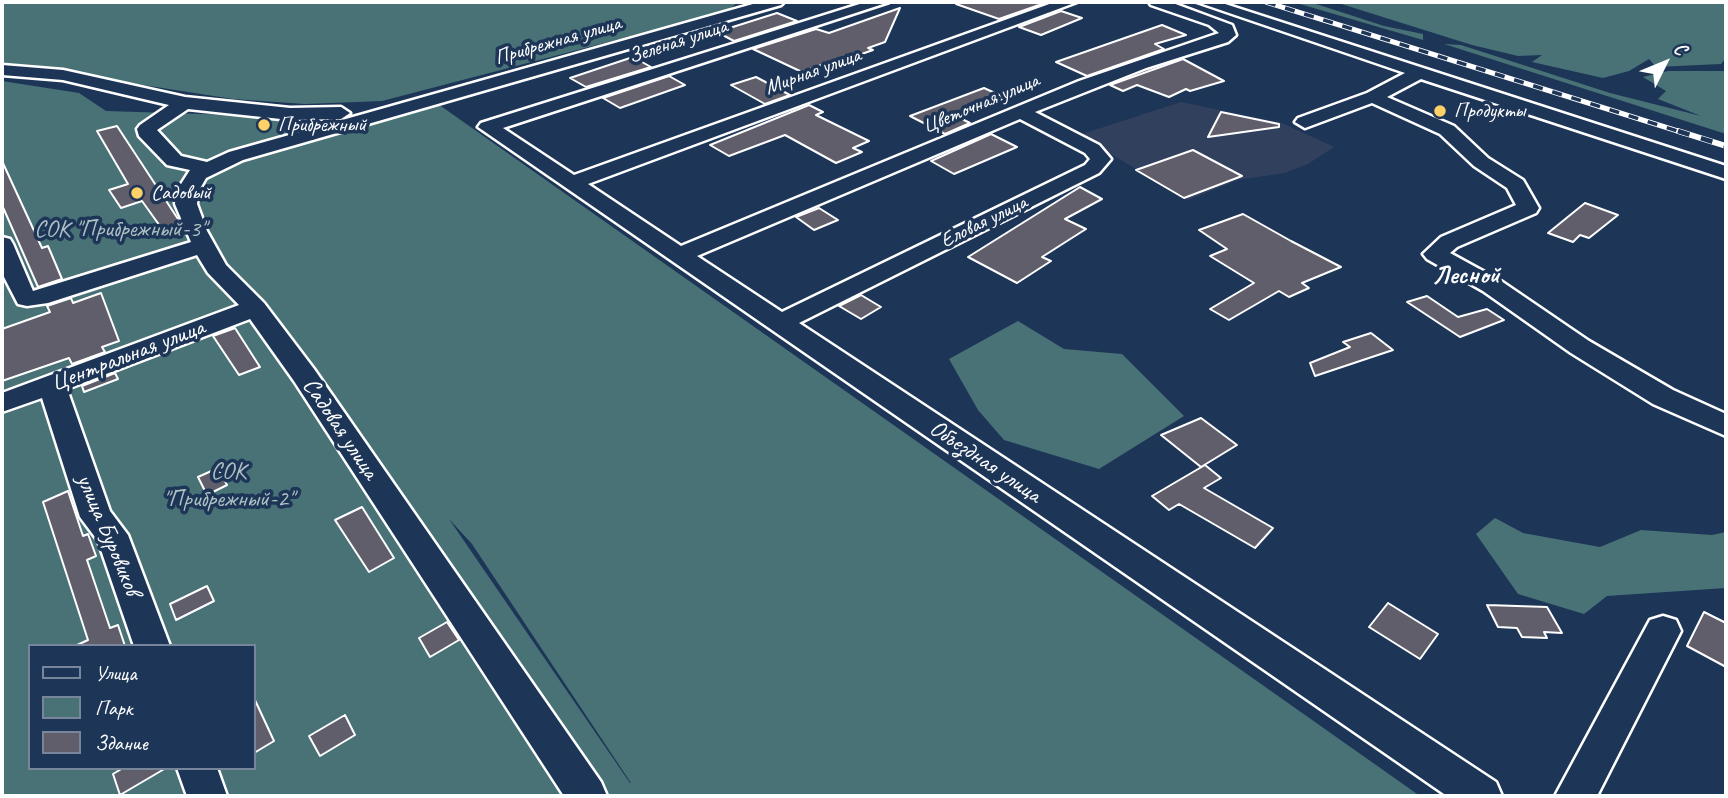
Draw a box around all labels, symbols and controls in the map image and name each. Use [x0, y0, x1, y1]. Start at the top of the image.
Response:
street label: Прибрежная улица [492, 11, 624, 71]
street label: Зеленая улица [625, 14, 731, 70]
north arrow [1630, 28, 1700, 98]
text: С [1668, 37, 1692, 60]
street label: Мирная улица [762, 43, 864, 101]
street label: Цветочная улица [919, 68, 1043, 140]
place label: Продукты [1454, 98, 1525, 124]
marker: Продукты [1432, 103, 1448, 119]
place label: Прибрежный [278, 112, 366, 138]
marker: Прибрежный [256, 117, 272, 133]
place label: Садовый [151, 180, 211, 206]
marker: Садовый [129, 185, 145, 201]
street label: Еловая улица [937, 190, 1031, 254]
park label: СОК "Прибрежный-3" [34, 216, 206, 244]
district label: Лесной [1432, 260, 1500, 292]
street label: Центральная улица [47, 314, 209, 398]
street label: Садовая улица [296, 373, 384, 485]
street label: Объездная улица [924, 414, 1046, 510]
park label: СОК "Прибрежный-2" [163, 458, 293, 514]
street label: улица Буровиков [70, 470, 146, 600]
legend [28, 644, 256, 770]
text: Улица [95, 660, 137, 686]
text: Парк [95, 695, 132, 721]
text: Здание [95, 730, 148, 756]

